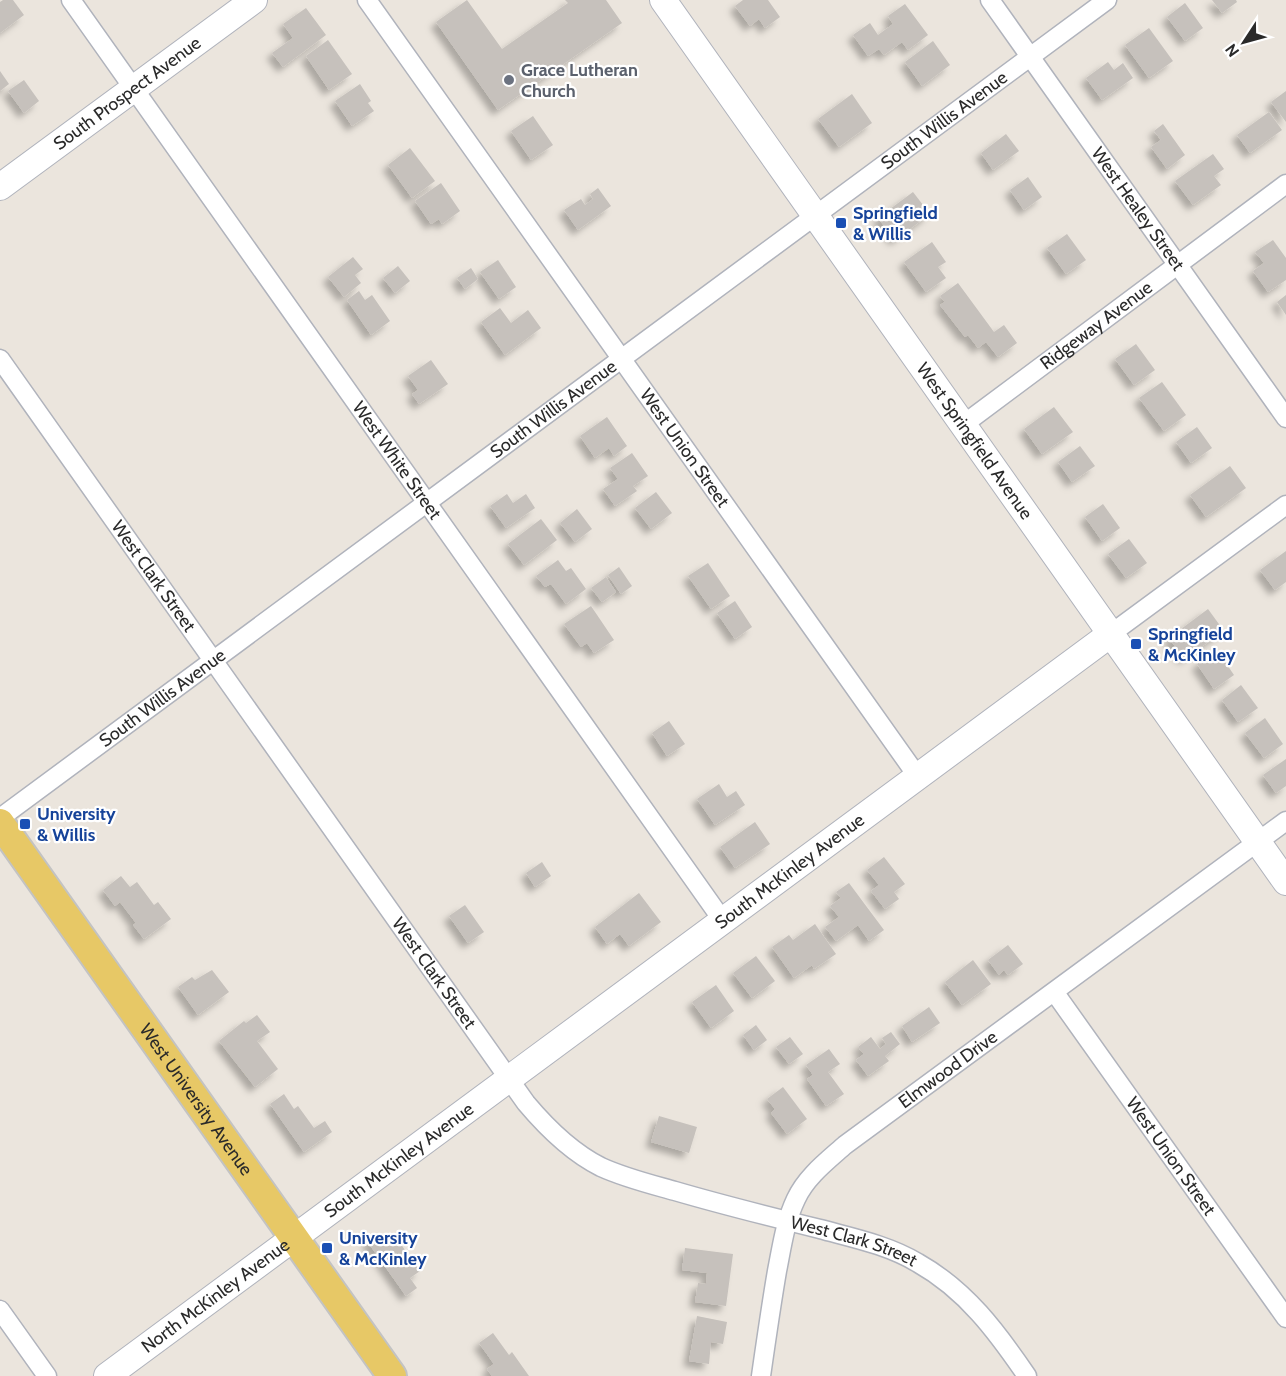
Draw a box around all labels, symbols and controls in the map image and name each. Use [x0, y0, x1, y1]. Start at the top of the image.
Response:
north arrow [1214, 12, 1274, 72]
street label: South Prospect Avenue [49, 32, 205, 155]
text: N [1221, 40, 1243, 61]
place label: Grace Lutheran Church [521, 59, 638, 102]
street label: South Willis Avenue [877, 66, 1012, 174]
marker: Grace Lutheran Church [502, 73, 516, 87]
street label: West Healey Street [1087, 143, 1189, 275]
place label: Springfield & Willis [853, 202, 938, 245]
marker: Springfield & Willis [834, 216, 848, 230]
street label: Ridgeway Avenue [1036, 276, 1157, 374]
street label: South Willis Avenue [486, 355, 621, 463]
street label: West Springfield Avenue [912, 359, 1037, 524]
street label: West Union Street [635, 384, 734, 511]
street label: West White Street [348, 397, 446, 524]
street label: West Clark Street [107, 516, 200, 636]
place label: Springfield & McKinley [1148, 623, 1236, 666]
marker: Springfield & McKinley [1129, 637, 1143, 651]
street label: South Willis Avenue [95, 644, 230, 752]
place label: University & Willis [37, 803, 116, 846]
street label: South McKinley Avenue [711, 809, 869, 934]
marker: University & Willis [18, 817, 32, 831]
street label: West Clark Street [387, 913, 481, 1033]
street label: West University Avenue [135, 1019, 257, 1180]
street label: Elmwood Drive [894, 1026, 1002, 1113]
street label: West Union Street [1121, 1093, 1220, 1219]
street label: South McKinley Avenue [320, 1098, 478, 1223]
street label: West Clark Street [788, 1211, 921, 1271]
place label: University & McKinley [339, 1227, 427, 1270]
street label: North McKinley Avenue [137, 1234, 294, 1358]
marker: University & McKinley [320, 1241, 334, 1255]

